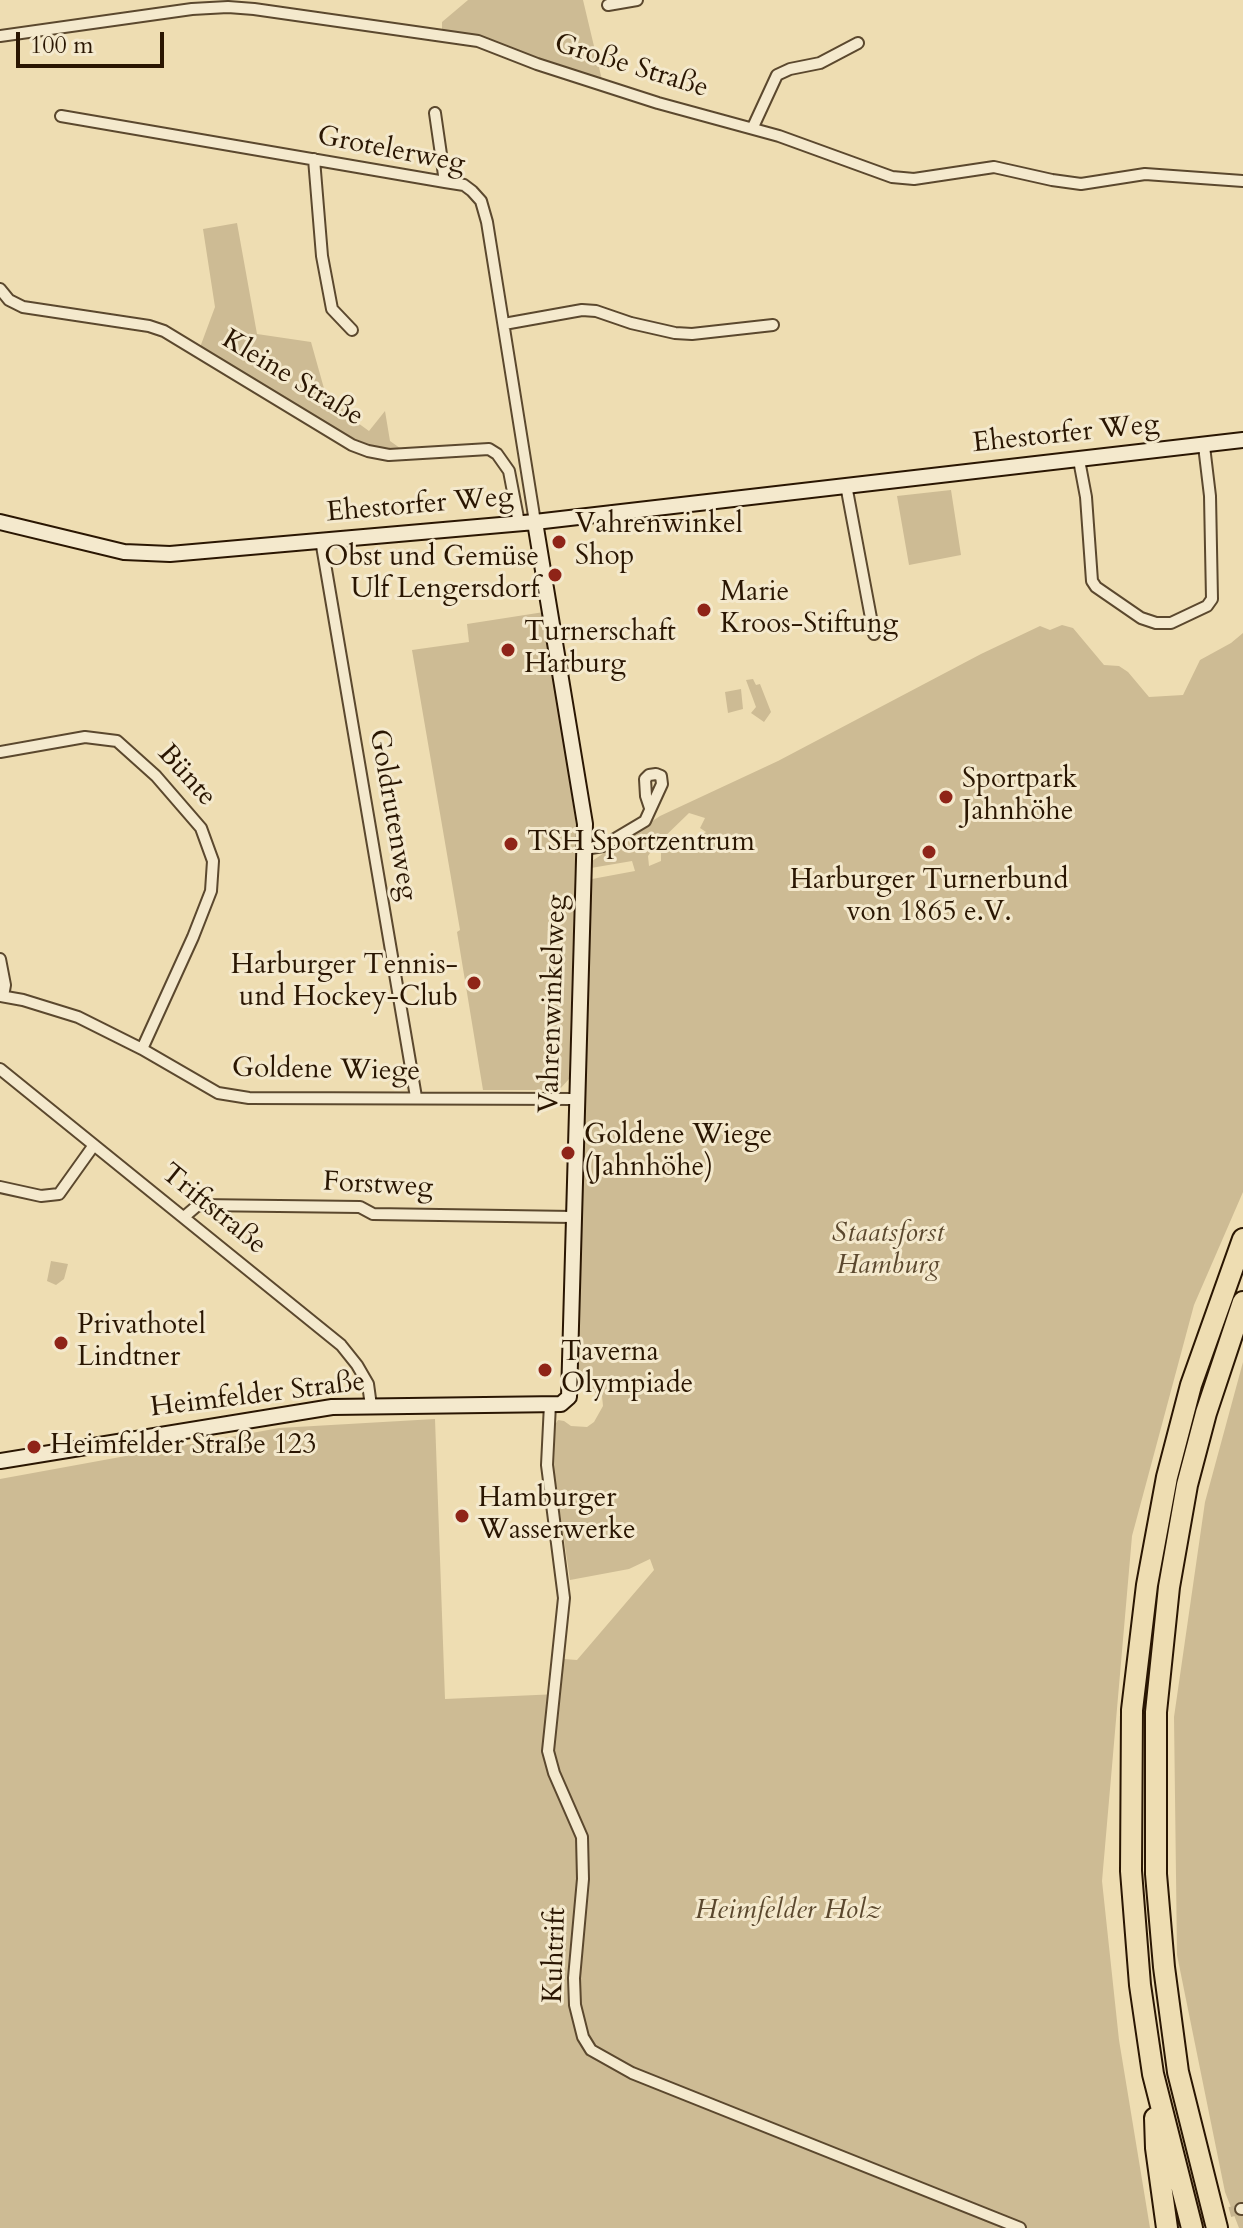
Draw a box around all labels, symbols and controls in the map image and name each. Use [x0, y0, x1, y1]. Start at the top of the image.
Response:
scale bar [20, 16, 168, 66]
street label: Große Straße [550, 28, 712, 106]
text: 100 m [30, 29, 94, 62]
street label: Grotelerweg [314, 120, 468, 182]
street label: Kleine Straße [215, 324, 369, 434]
street label: Ehestorfer Weg [971, 409, 1161, 461]
street label: Ehestorfer Weg [325, 481, 515, 531]
place label: Vahrenwinkel Shop [575, 509, 743, 575]
marker: Vahrenwinkel Shop [550, 533, 568, 551]
place label: Obst und Gemüse Ulf Lengersdorf [324, 542, 539, 608]
marker: Obst und Gemüse Ulf Lengersdorf [546, 566, 564, 584]
place label: Marie Kroos-Stiftung [720, 577, 898, 643]
marker: Marie Kroos-Stiftung [695, 601, 713, 619]
place label: Turnerschaft Harburg [524, 617, 676, 683]
marker: Turnerschaft Harburg [499, 641, 517, 659]
street label: Goldrutenweg [360, 727, 424, 903]
street label: Bünte [149, 738, 223, 814]
place label: Sportpark Jahnhöhe [962, 764, 1077, 830]
marker: Sportpark Jahnhöhe [937, 788, 955, 806]
place label: TSH Sportzentrum [527, 827, 755, 861]
marker: TSH Sportzentrum [502, 835, 520, 853]
marker: Harburger Turnerbund von 1865 e.V. [920, 843, 938, 861]
place label: Harburger Turnerbund von 1865 e.V. [790, 865, 1068, 931]
street label: Vahrenwinkelweg [533, 894, 575, 1114]
place label: Harburger Tennis- und Hockey-Club [231, 950, 458, 1016]
marker: Harburger Tennis- und Hockey-Club [465, 974, 483, 992]
street label: Goldene Wiege [232, 1053, 420, 1089]
place label: Goldene Wiege (Jahnhöhe) [584, 1120, 772, 1186]
marker: Goldene Wiege (Jahnhöhe) [559, 1144, 577, 1162]
street label: Triftstraße [153, 1157, 273, 1263]
street label: Forstweg [322, 1166, 434, 1206]
park label: Staatsforst Hamburg [832, 1218, 944, 1284]
place label: Privathotel Lindtner [77, 1310, 206, 1376]
marker: Privathotel Lindtner [52, 1334, 70, 1352]
place label: Taverna Olympiade [561, 1337, 693, 1403]
marker: Taverna Olympiade [536, 1361, 554, 1379]
street label: Heimfelder Straße [149, 1366, 367, 1426]
place label: Heimfelder Straße 123 [50, 1430, 317, 1464]
marker: Heimfelder Straße 123 [25, 1438, 43, 1456]
place label: Hamburger Wasserwerke [478, 1483, 636, 1549]
marker: Hamburger Wasserwerke [453, 1507, 471, 1525]
park label: Heimfelder Holz [695, 1895, 881, 1929]
street label: Kuhtrift [538, 1907, 574, 2003]

